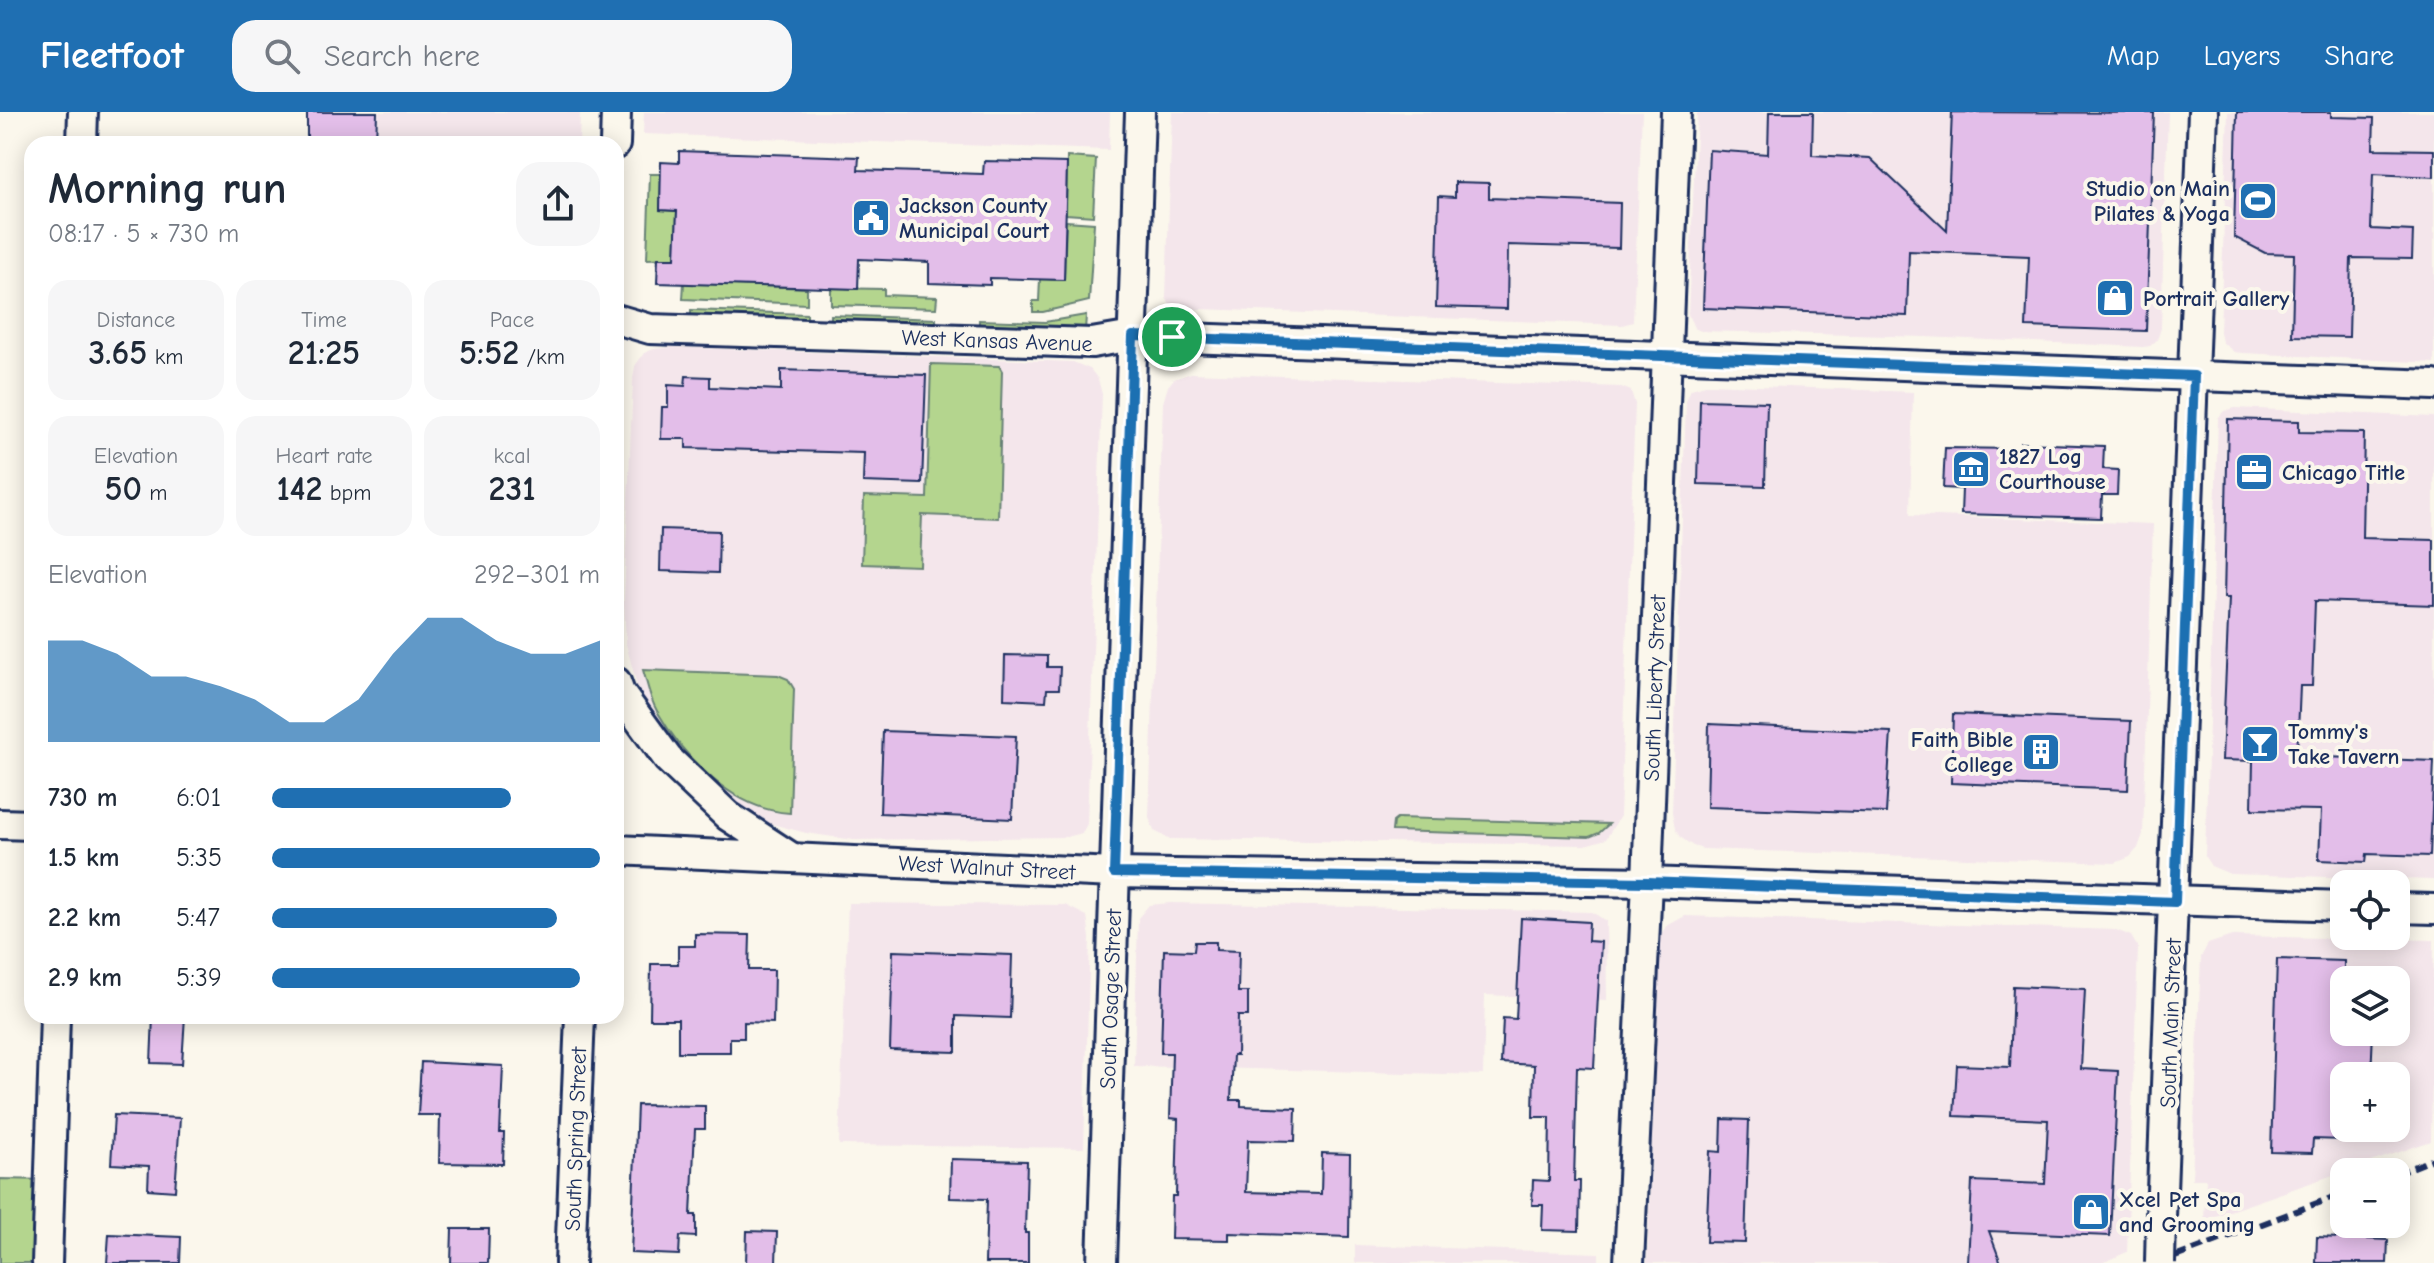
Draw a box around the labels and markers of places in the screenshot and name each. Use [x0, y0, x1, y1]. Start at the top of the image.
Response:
place label: Studio on Main Pilates & Yoga [2086, 176, 2230, 227]
sports icon: Studio on Main Pilates & Yoga [2237, 180, 2279, 222]
place label: Jackson County Municipal Court [899, 193, 1050, 244]
public building icon: Jackson County Municipal Court [850, 197, 892, 239]
shop icon: Portrait Gallery [2094, 277, 2136, 319]
place label: Portrait Gallery [2143, 286, 2290, 312]
pin [1138, 303, 1206, 371]
place label: 1827 Log Courthouse [1999, 444, 2106, 495]
museum icon: 1827 Log Courthouse [1950, 448, 1992, 490]
office icon: Chicago Title [2233, 451, 2275, 493]
place label: Chicago Title [2282, 460, 2405, 486]
place label: Tommy's Take Tavern [2288, 719, 2400, 770]
bar icon: Tommy's Take Tavern [2239, 723, 2281, 765]
place label: Faith Bible College [1911, 727, 2013, 778]
building icon: Faith Bible College [2020, 731, 2062, 773]
place label: Xcel Pet Spa and Grooming [2119, 1187, 2255, 1238]
shop icon: Xcel Pet Spa and Grooming [2070, 1191, 2112, 1233]

